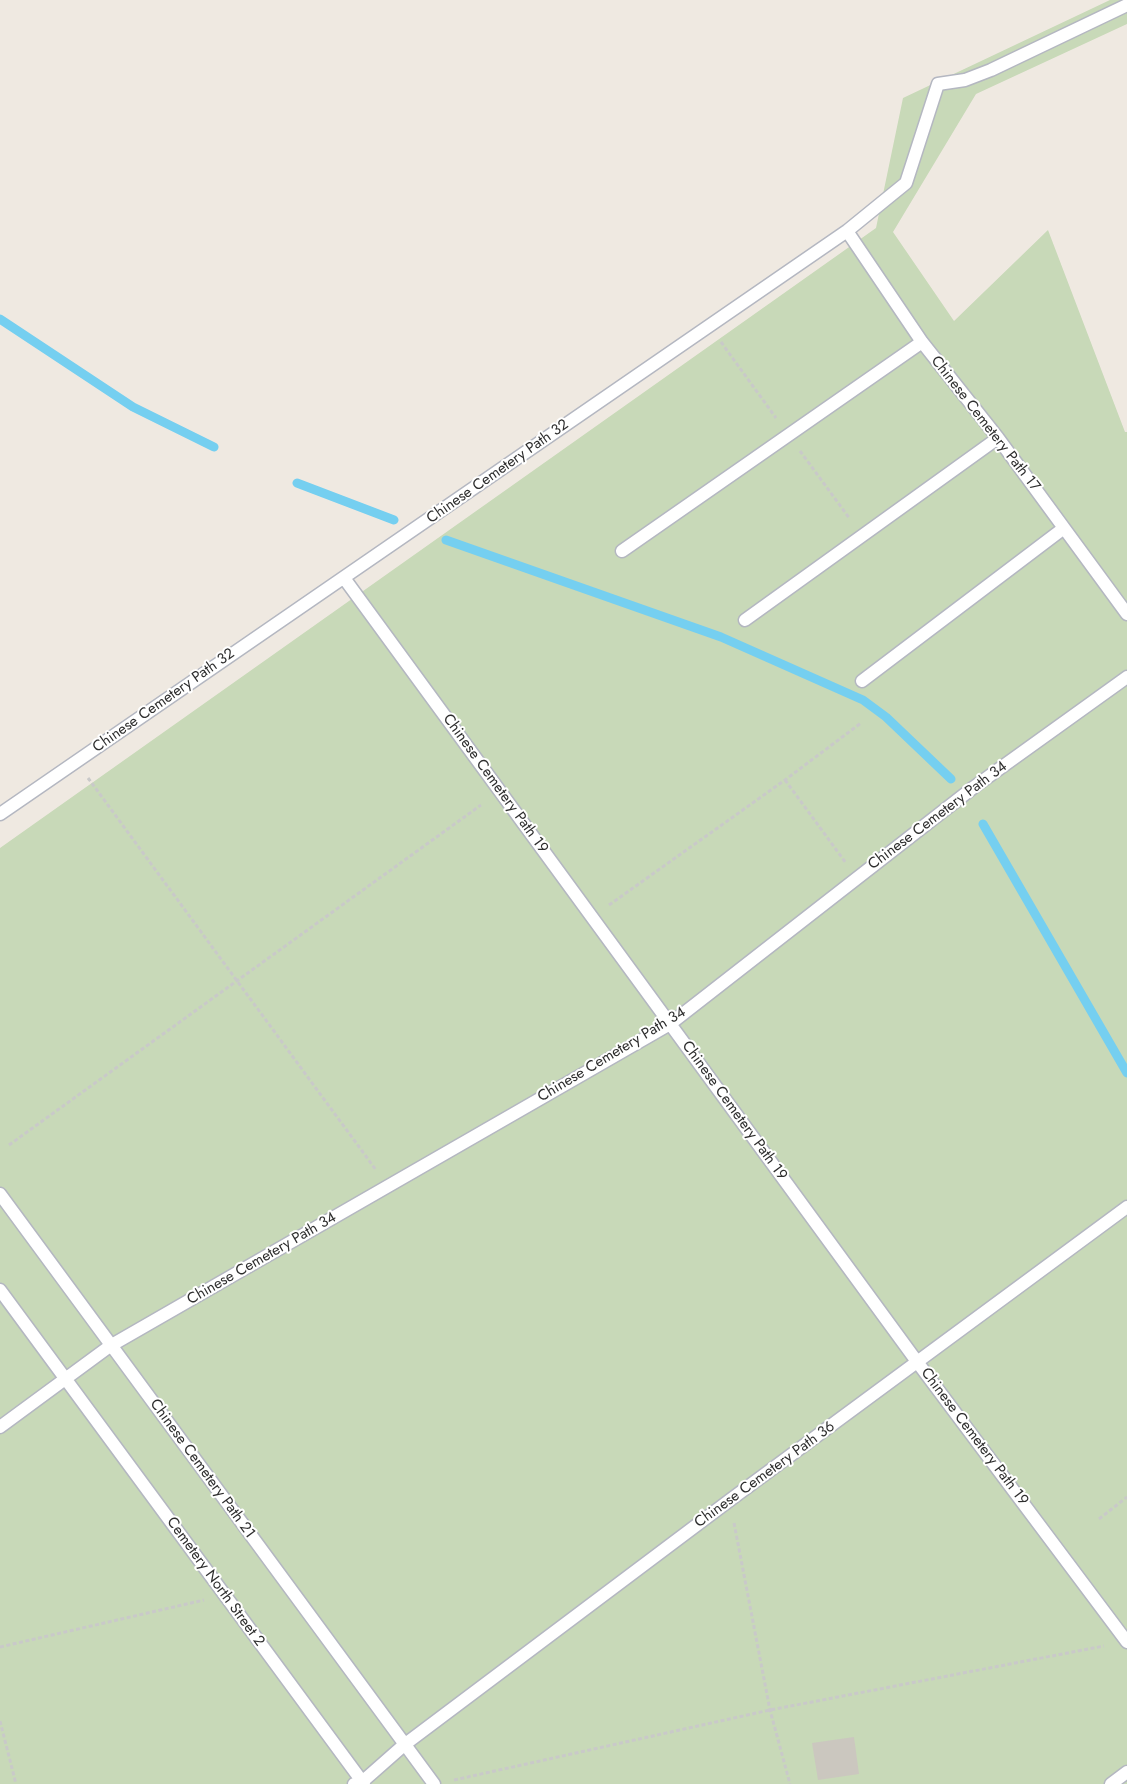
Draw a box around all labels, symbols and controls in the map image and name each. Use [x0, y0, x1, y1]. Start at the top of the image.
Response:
street label: Chinese Cemetery Path 17 [927, 353, 1043, 495]
street label: Chinese Cemetery Path 32 [424, 416, 572, 528]
street label: Chinese Cemetery Path 32 [90, 645, 238, 757]
street label: Chinese Cemetery Path 19 [438, 711, 552, 857]
street label: Chinese Cemetery Path 34 [865, 758, 1011, 874]
street label: Chinese Cemetery Path 34 [535, 1004, 689, 1106]
street label: Chinese Cemetery Path 19 [677, 1038, 791, 1184]
street label: Chinese Cemetery Path 34 [184, 1209, 340, 1309]
street label: Chinese Cemetery Path 19 [916, 1365, 1032, 1509]
street label: Chinese Cemetery Path 21 [145, 1396, 259, 1542]
street label: Chinese Cemetery Path 36 [691, 1418, 839, 1532]
street label: Cemetery North Street 2 [162, 1514, 268, 1650]

